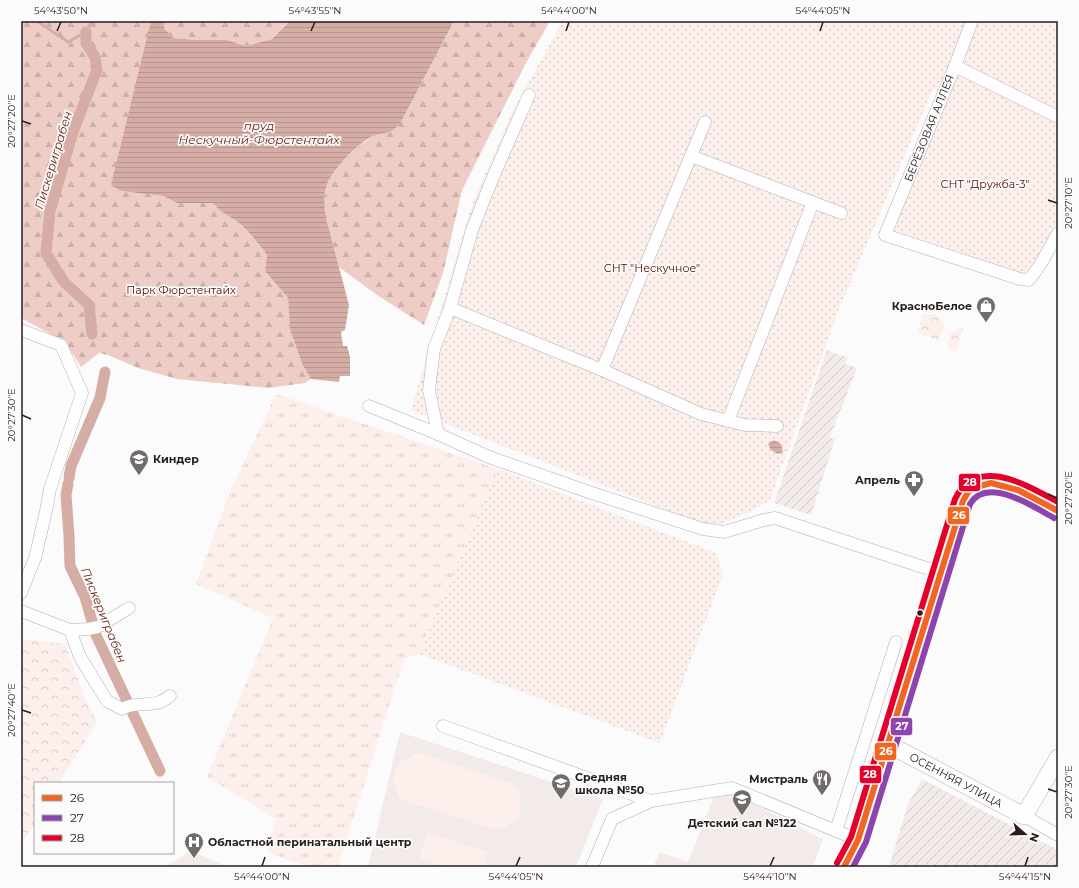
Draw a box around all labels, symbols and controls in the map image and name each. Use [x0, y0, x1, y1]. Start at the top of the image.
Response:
text: 54°43'50"N [34, 4, 88, 17]
text: 54°43'55"N [289, 4, 342, 17]
text: 54°44'00"N [541, 4, 597, 17]
text: 54°44'05"N [796, 4, 850, 17]
street label: БЕРЁЗОВАЯ АЛЛЕЯ [901, 72, 957, 184]
text: 20°27'20"E [5, 94, 18, 148]
water label: Пискериграбен [31, 109, 75, 211]
water label: пруд Нескучный-Фюрстентайх [178, 118, 340, 147]
park label: СНТ "Дружба-3" [941, 177, 1029, 191]
text: 20°27'10"E [1062, 177, 1075, 229]
park label: СНТ "Нескучное" [604, 261, 700, 275]
park label: Парк Фюрстентайх [126, 283, 236, 297]
shop icon: КрасноБелое [975, 295, 997, 323]
place label: КрасноБелое [892, 299, 972, 313]
text: 20°27'30"E [5, 388, 18, 442]
school or university icon: Киндер [128, 448, 150, 476]
place label: Киндер [153, 452, 199, 466]
pharmacy icon: Апрель [903, 469, 925, 497]
text: 20°27'20"E [1062, 471, 1075, 525]
place label: Апрель [855, 473, 900, 487]
line badge: 28 [958, 473, 981, 492]
text: 28 [963, 475, 977, 489]
line badge: 26 [947, 506, 970, 525]
text: 26 [952, 508, 966, 522]
water label: Пискериграбен [78, 565, 130, 665]
unlabelled marker [915, 608, 925, 618]
text: 20°27'40"E [5, 683, 18, 737]
line badge: 27 [890, 717, 913, 736]
text: 27 [895, 719, 909, 733]
line badge: 26 [874, 742, 897, 761]
text: 26 [879, 744, 893, 758]
street label: ОСЕННЯЯ УЛИЦА [907, 750, 1006, 811]
line badge: 28 [859, 765, 882, 784]
text: 20°27'30"E [1062, 765, 1075, 819]
text: 28 [863, 767, 877, 781]
restaurant icon: Мистраль [811, 768, 833, 796]
place label: Средняя школа №50 [575, 770, 645, 797]
school or university icon: Средняя школа №50 [550, 772, 572, 800]
place label: Мистраль [749, 772, 808, 786]
legend [34, 782, 174, 854]
school or university icon: Детский сал №122 [731, 788, 753, 816]
text: 26 [70, 790, 84, 805]
text: 27 [70, 810, 84, 825]
north arrow [1005, 814, 1045, 854]
place label: Детский сал №122 [688, 816, 797, 830]
text: 28 [70, 830, 85, 845]
hospital icon: Областной перинатальный центр [183, 831, 205, 859]
text: N [1026, 831, 1042, 844]
place label: Областной перинатальный центр [208, 835, 412, 849]
text: 54°44'00"N [234, 870, 290, 883]
text: 54°44'05"N [489, 870, 543, 883]
text: 54°44'10"N [743, 870, 797, 883]
text: 54°44'15"N [999, 870, 1051, 883]

